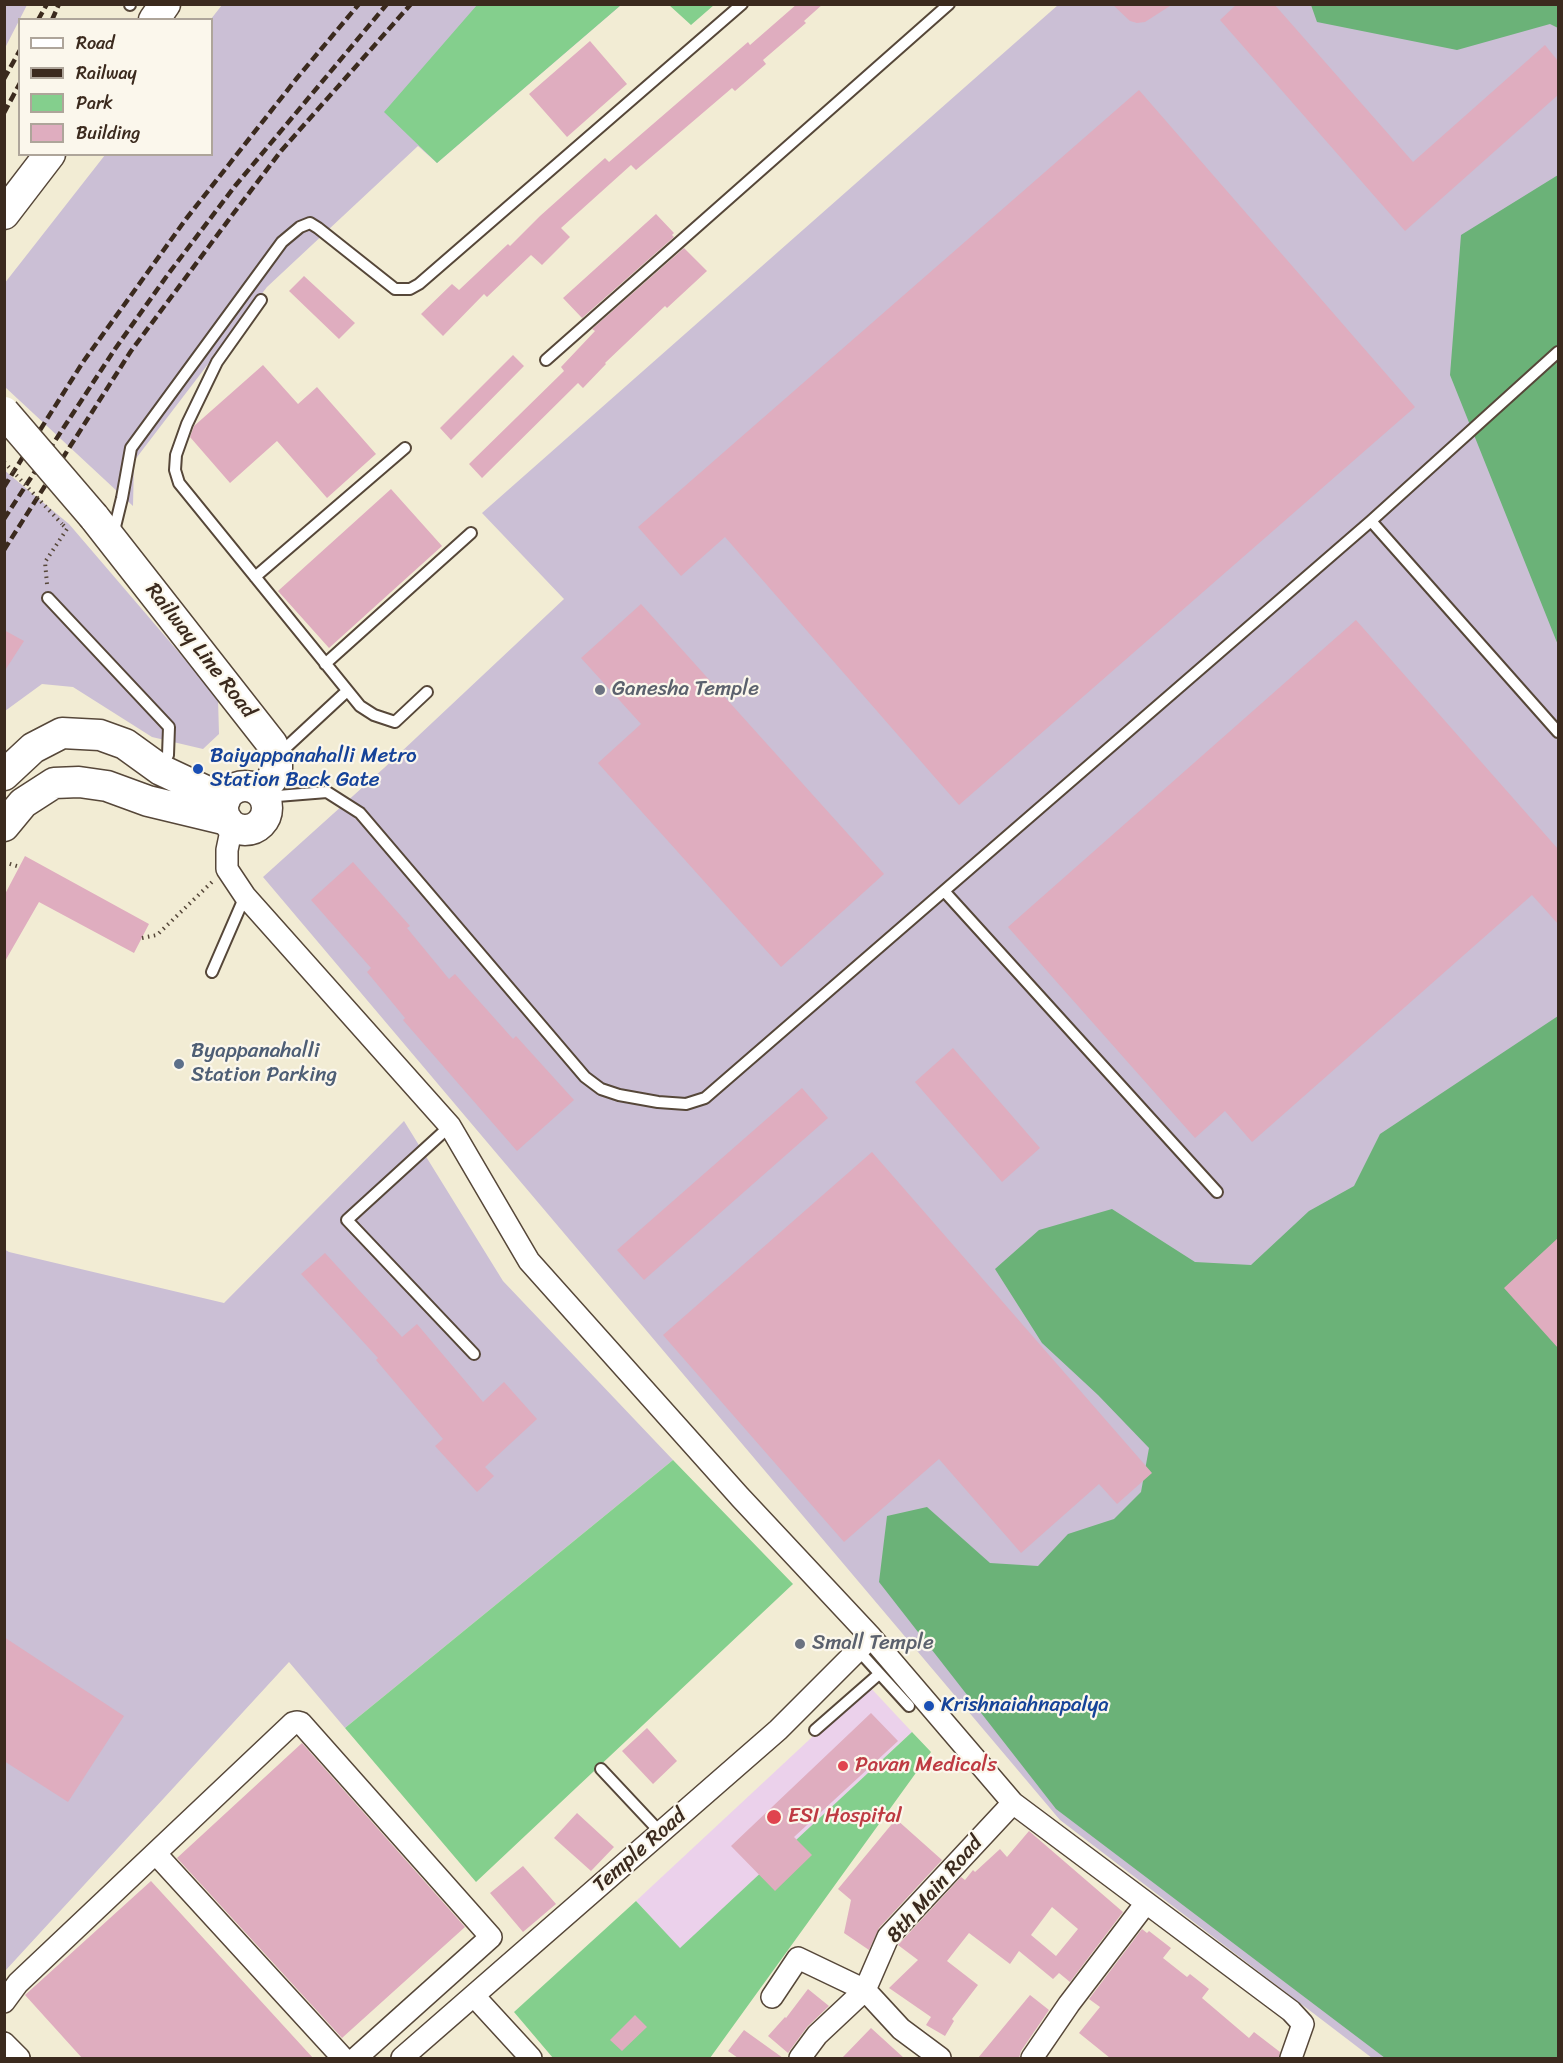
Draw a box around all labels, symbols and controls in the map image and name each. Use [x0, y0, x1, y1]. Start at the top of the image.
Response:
legend [18, 18, 213, 156]
text: Road [76, 27, 115, 59]
text: Railway [76, 57, 137, 89]
text: Park [76, 87, 113, 119]
text: Building [76, 117, 140, 149]
street label: Railway Line Road [139, 578, 261, 724]
place label: Ganesha Temple [612, 677, 759, 703]
marker: Ganesha Temple [593, 683, 607, 697]
place label: Baiyappanahalli Metro Station Back Gate [210, 744, 417, 794]
marker: Baiyappanahalli Metro Station Back Gate [191, 762, 205, 776]
place label: Byappanahalli Station Parking [191, 1039, 337, 1089]
marker: Byappanahalli Station Parking [172, 1057, 186, 1071]
place label: Small Temple [812, 1631, 934, 1657]
marker: Small Temple [793, 1637, 807, 1651]
place label: Krishnaiahnapalya [941, 1693, 1109, 1719]
marker: Krishnaiahnapalya [922, 1699, 936, 1713]
place label: Pavan Medicals [855, 1753, 997, 1779]
marker: Pavan Medicals [836, 1759, 850, 1773]
street label: Temple Road [588, 1804, 692, 1898]
place label: ESI Hospital [788, 1804, 902, 1830]
marker: ESI Hospital [765, 1808, 783, 1826]
street label: 8th Main Road [882, 1831, 988, 1949]

